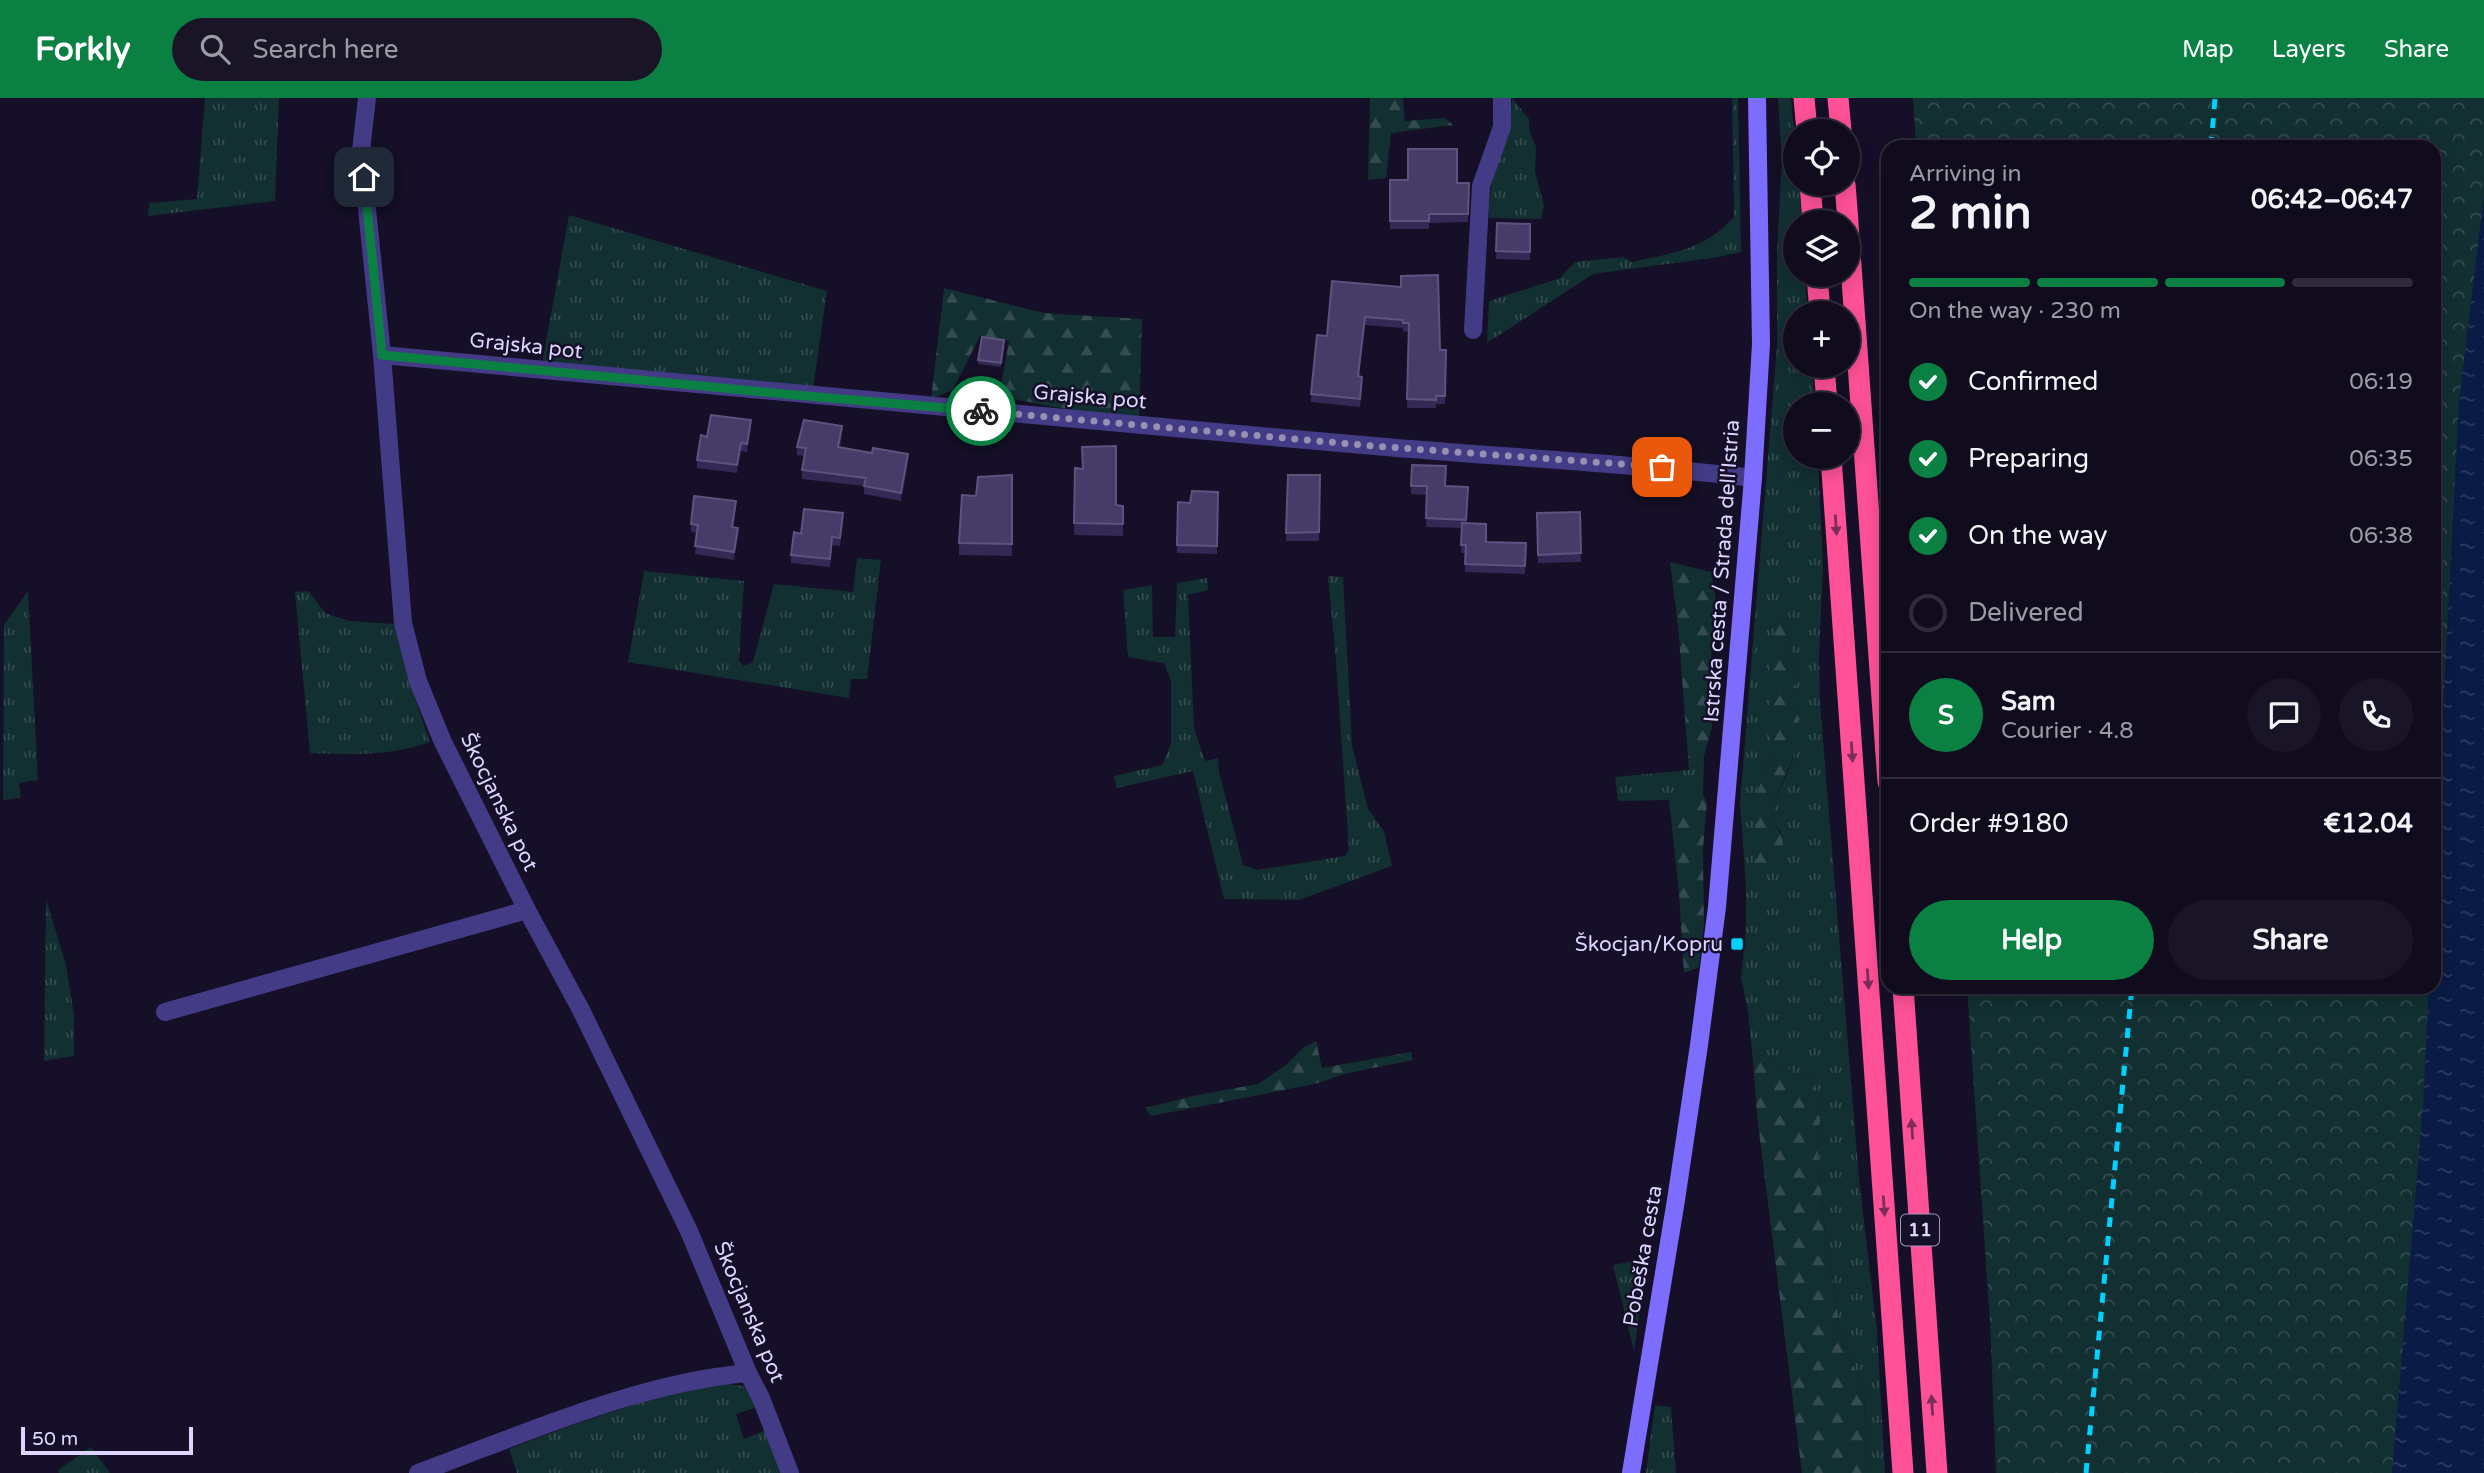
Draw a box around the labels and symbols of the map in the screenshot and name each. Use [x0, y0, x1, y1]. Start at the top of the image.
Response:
pin [334, 147, 394, 207]
street label: Grajska pot [468, 328, 584, 364]
courier [946, 376, 1016, 446]
street label: Grajska pot [1032, 380, 1148, 414]
street label: Istrska cesta / Strada dell'Istria [1699, 419, 1745, 723]
pin [1632, 437, 1692, 497]
one-way arrow [1831, 514, 1842, 536]
street label: Škocjanska pot [455, 729, 543, 875]
one-way arrow [1847, 741, 1858, 763]
place label: Škocjan/Kopru [1575, 932, 1723, 957]
marker: Škocjan/Kopru [1729, 936, 1745, 952]
one-way arrow [1863, 968, 1874, 990]
one-way arrow [1907, 1118, 1918, 1140]
street label: Pobeška cesta [1618, 1183, 1668, 1329]
one-way arrow [1879, 1195, 1890, 1217]
road number: 11 [1901, 1214, 1939, 1246]
street label: Škocjanska pot [708, 1238, 790, 1386]
one-way arrow [1926, 1394, 1937, 1416]
scale bar [21, 1424, 192, 1456]

